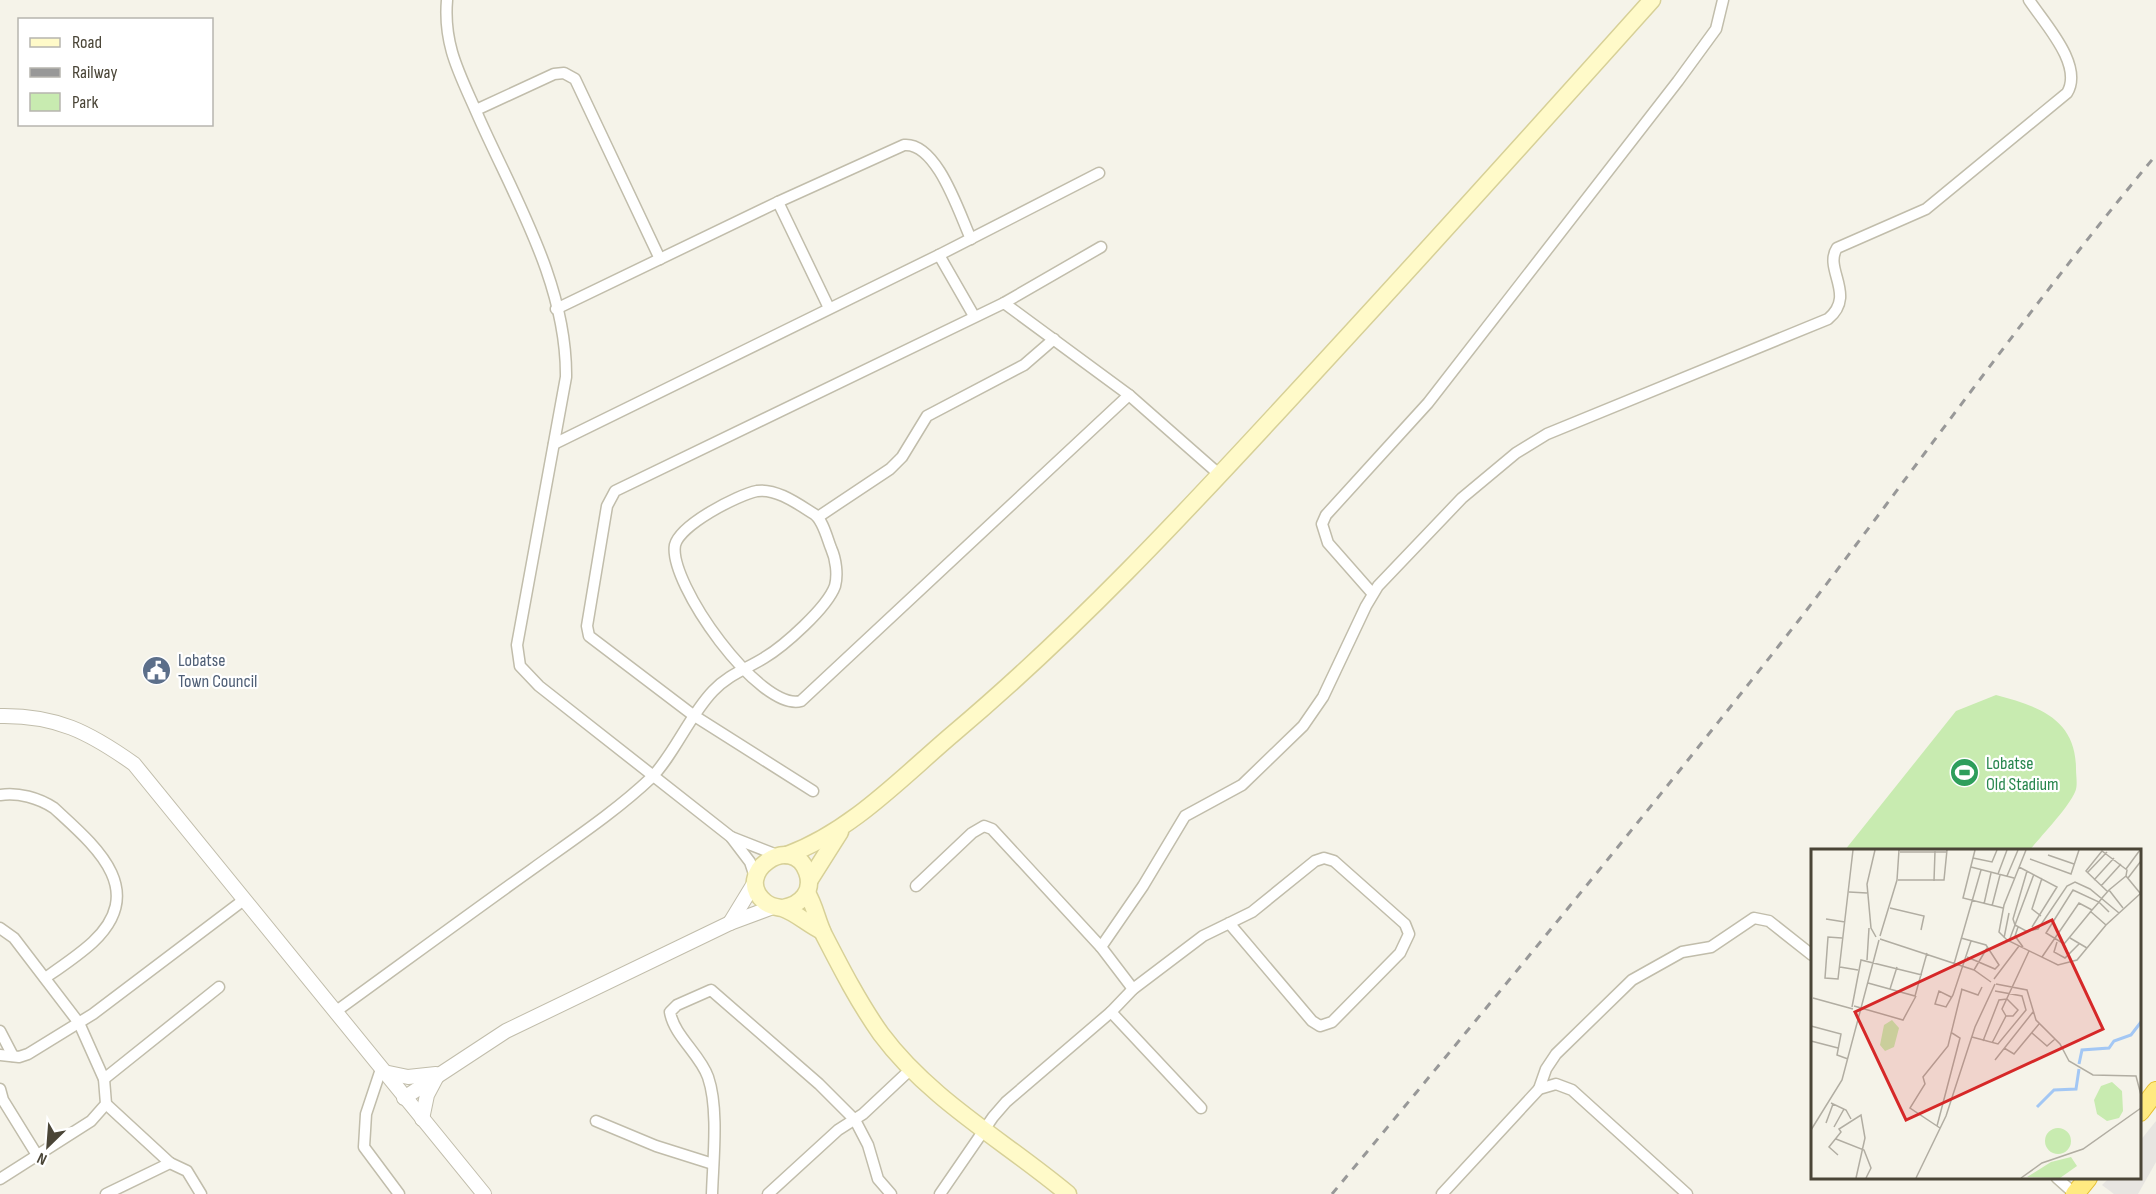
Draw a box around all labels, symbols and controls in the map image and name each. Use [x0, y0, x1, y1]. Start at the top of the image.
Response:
legend [18, 18, 213, 126]
text: Road [72, 32, 102, 53]
text: Railway [72, 62, 117, 83]
text: Park [72, 92, 98, 113]
place label: Lobatse Town Council [178, 650, 257, 692]
public building icon: Lobatse Town Council [141, 654, 173, 686]
place label: Lobatse Old Stadium [1986, 753, 2059, 795]
sports icon: Lobatse Old Stadium [1949, 757, 1981, 789]
inset map [1811, 849, 2141, 1179]
north arrow [18, 1116, 78, 1176]
text: N [34, 1148, 50, 1169]

